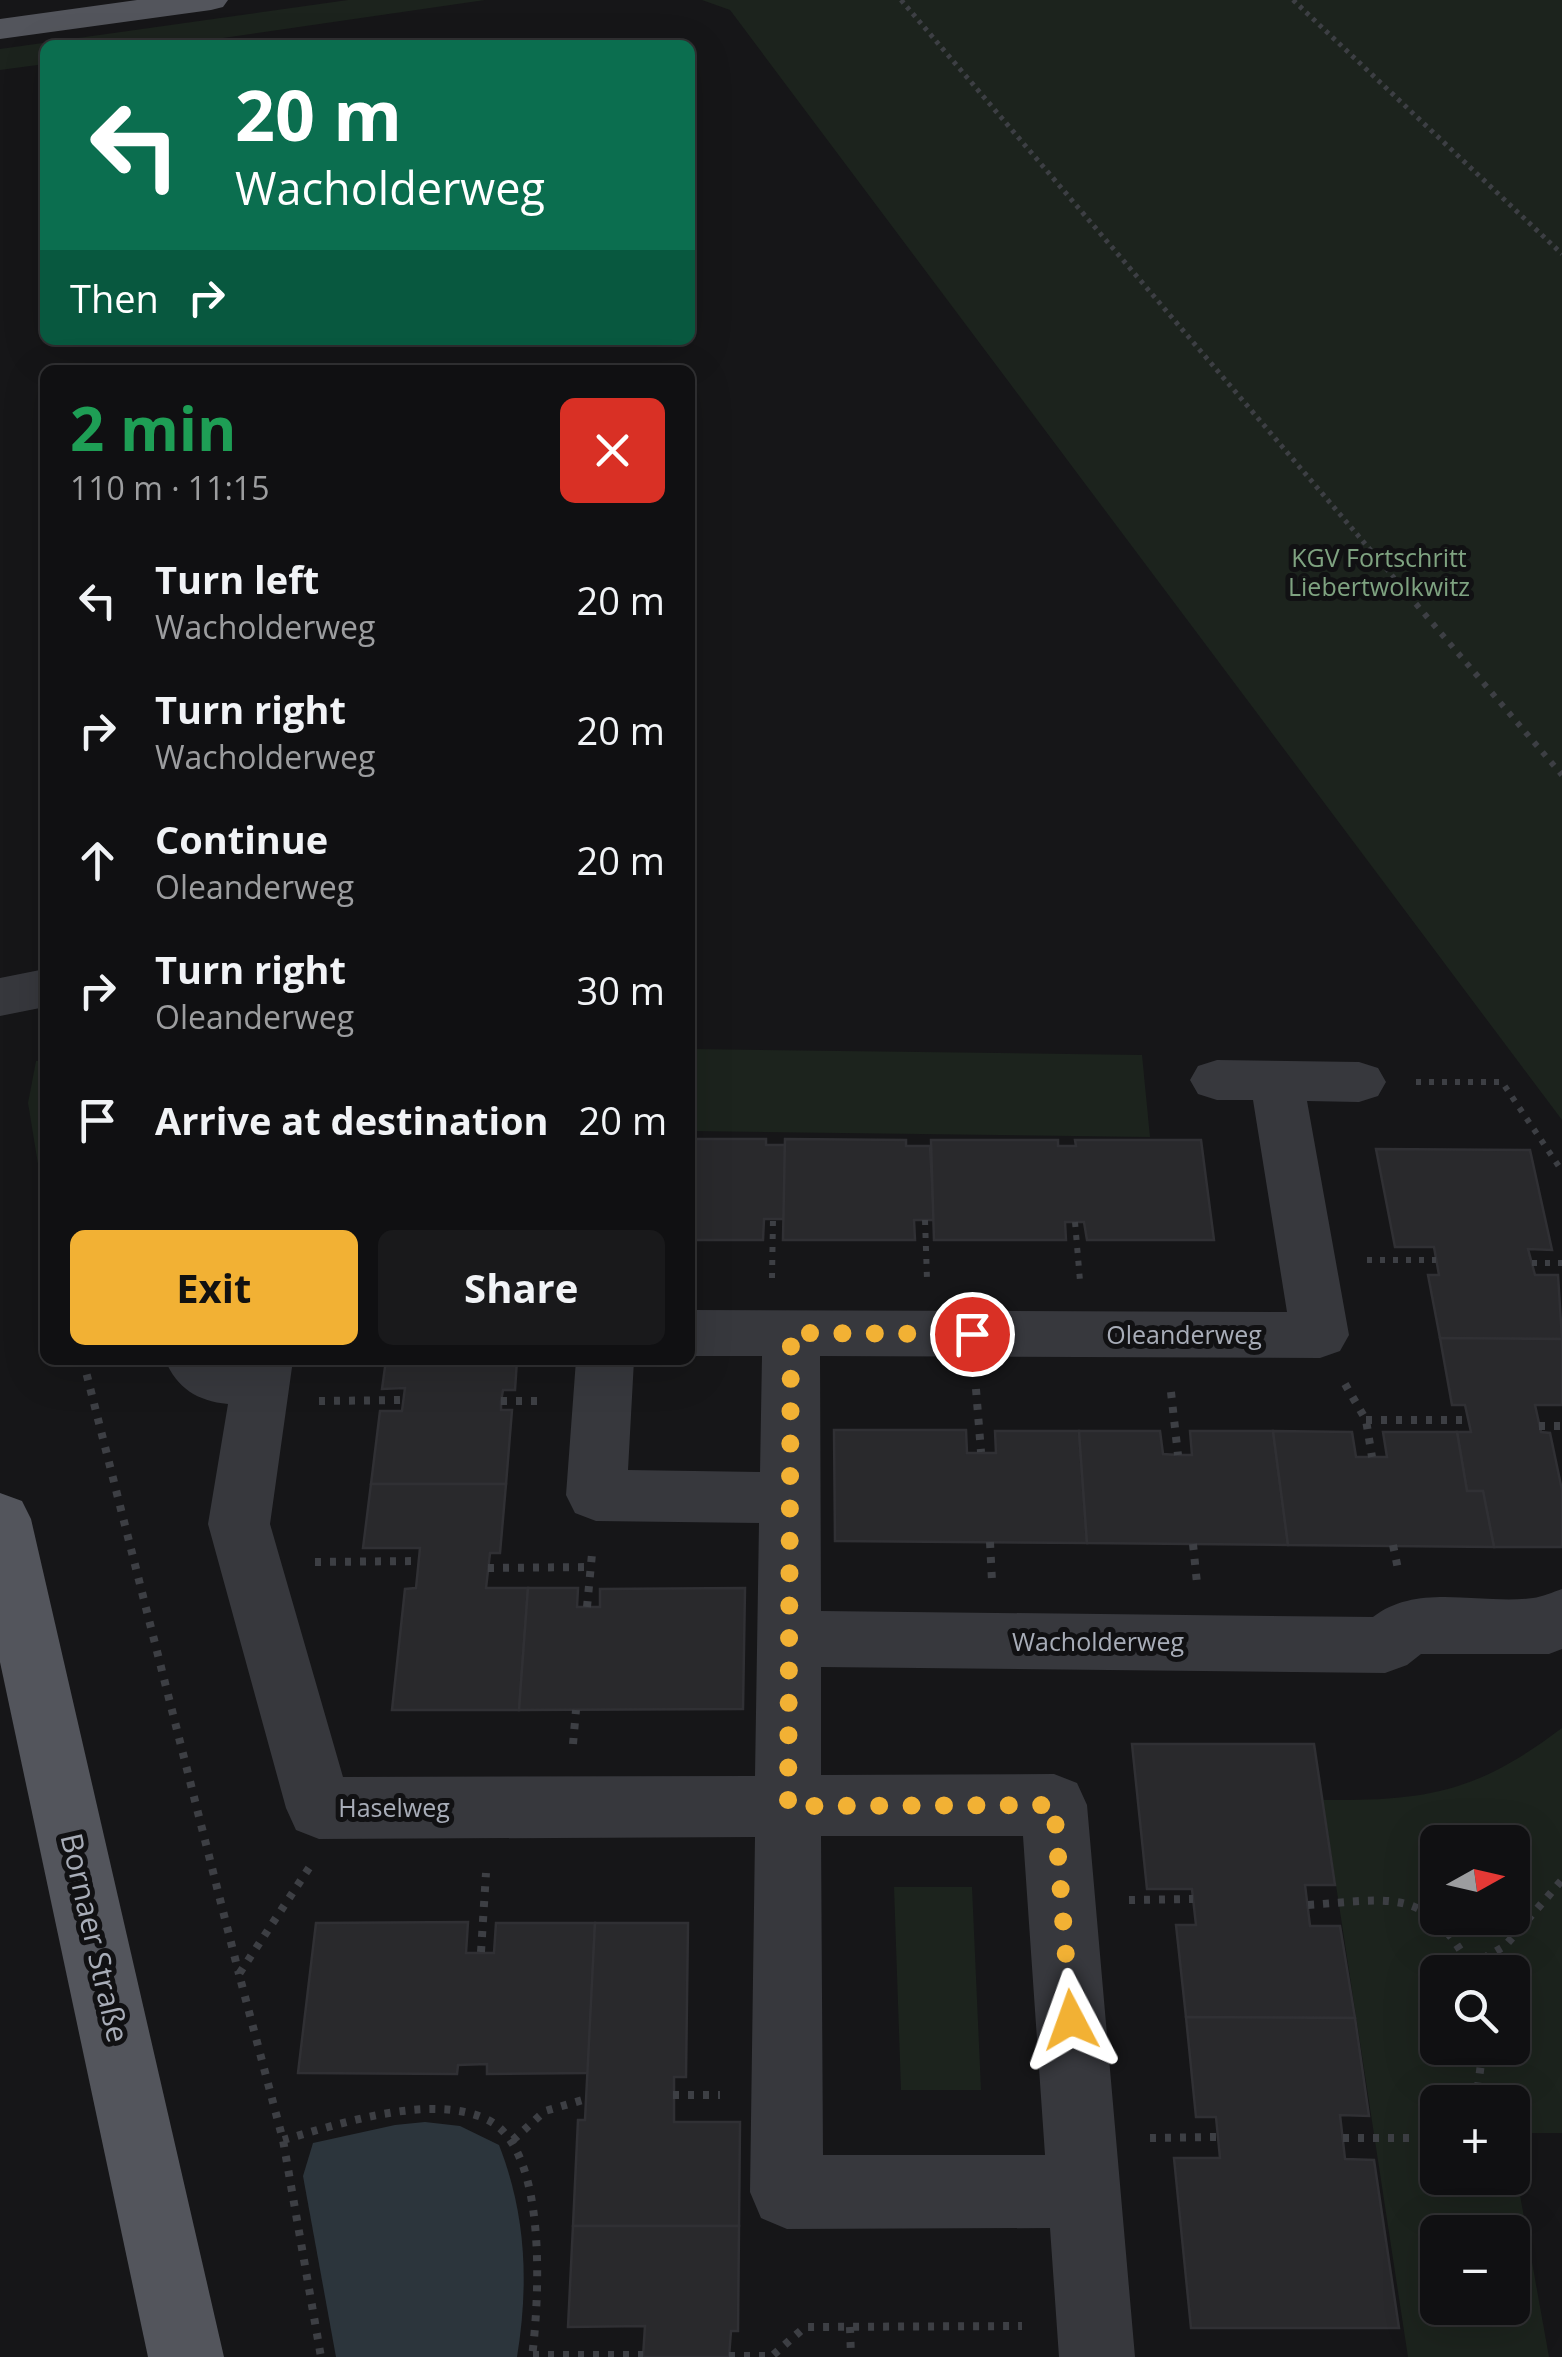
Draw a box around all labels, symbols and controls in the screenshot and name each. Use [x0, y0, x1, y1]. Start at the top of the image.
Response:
text: 20 m [235, 66, 402, 162]
icon: left [70, 80, 200, 210]
text: Wacholderweg [235, 157, 545, 218]
icon: right [179, 270, 234, 325]
text: Then [70, 272, 159, 324]
text: 2 min [70, 387, 237, 469]
button: close [560, 398, 665, 503]
text: 110 m · 11:15 [70, 466, 269, 509]
park label: KGV Fortschritt Liebertwolkwitz [1288, 540, 1470, 603]
text: Turn left [155, 553, 319, 605]
icon: left [70, 573, 125, 628]
text: 20 m [576, 574, 665, 626]
text: Wacholderweg [155, 605, 375, 648]
text: Turn right [155, 683, 346, 735]
icon: right [70, 703, 125, 758]
text: 20 m [576, 704, 665, 756]
text: Wacholderweg [155, 735, 375, 778]
text: Continue [155, 813, 328, 865]
icon: ahead [70, 833, 125, 888]
text: 20 m [576, 834, 665, 886]
text: Oleanderweg [155, 865, 354, 908]
text: Turn right [155, 943, 346, 995]
icon: right [70, 963, 125, 1018]
text: 30 m [576, 964, 665, 1016]
text: Oleanderweg [155, 995, 354, 1038]
icon: arrive [70, 1093, 125, 1148]
text: Arrive at destination [155, 1094, 549, 1146]
text: 20 m [579, 1094, 667, 1146]
button: Exit [70, 1230, 358, 1345]
button: Share [378, 1230, 665, 1345]
pin [930, 1292, 1015, 1377]
icon: arrive [945, 1307, 1000, 1362]
street label: Oleanderweg [1106, 1317, 1262, 1351]
street label: Wacholderweg [1012, 1624, 1185, 1658]
street label: Haselweg [338, 1790, 450, 1824]
north arrow [1420, 1825, 1530, 1935]
map controls [1420, 1825, 1530, 2325]
street label: Bornaer Straße [51, 1829, 139, 2046]
button: search [1420, 1955, 1530, 2065]
position arrow [1019, 1968, 1123, 2072]
button: + [1420, 2085, 1530, 2195]
button: − [1420, 2215, 1530, 2325]

